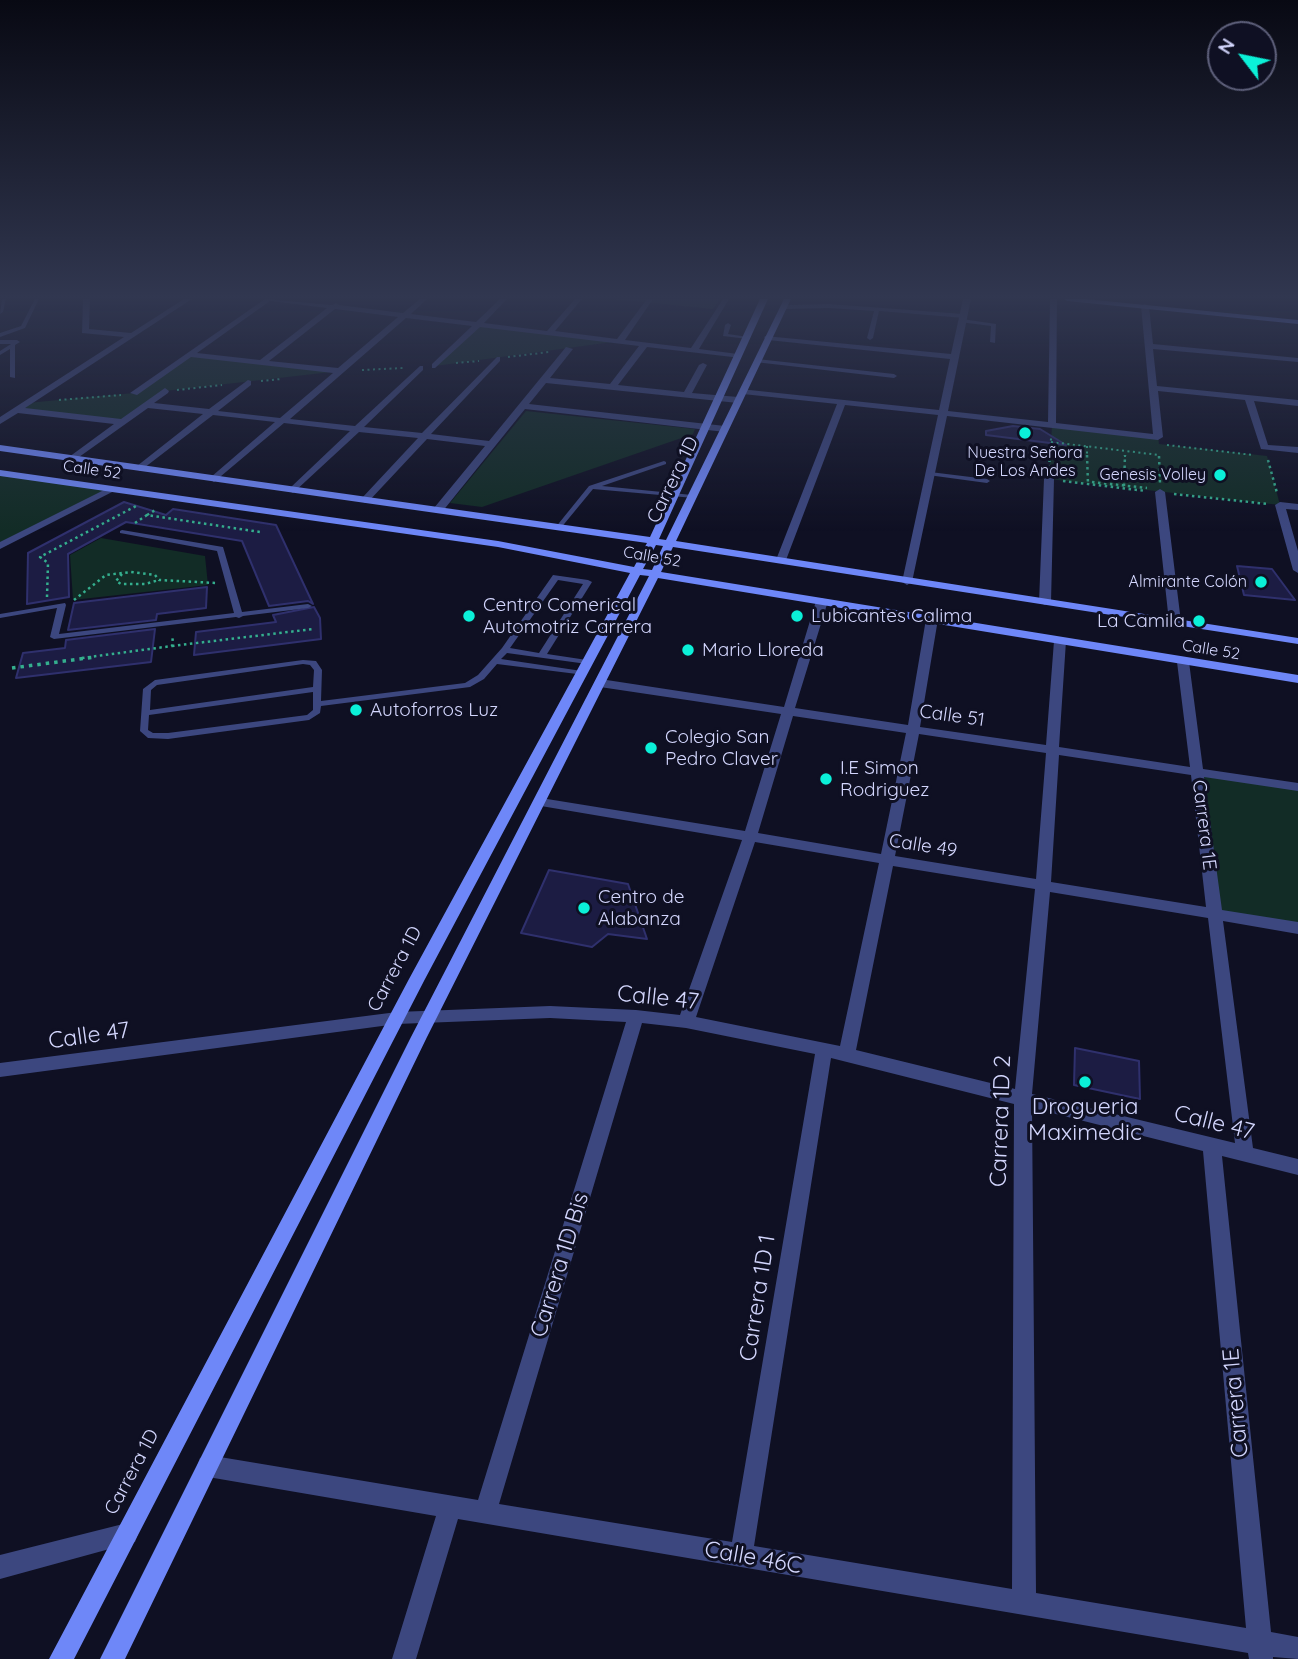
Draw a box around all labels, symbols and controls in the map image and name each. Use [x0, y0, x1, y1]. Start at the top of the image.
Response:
north arrow [1207, 21, 1277, 91]
text: N [1212, 34, 1240, 58]
marker: Nuestra Señora De Los Andes [1017, 425, 1033, 441]
street label: Carrera 1D [642, 433, 704, 527]
place label: Nuestra Señora De Los Andes [967, 443, 1083, 481]
street label: Calle 52 [62, 456, 122, 484]
place label: Genesis Volley [1100, 465, 1206, 485]
marker: Genesis Volley [1212, 467, 1228, 483]
street label: Calle 52 [622, 542, 682, 572]
place label: Almirante Colón [1129, 572, 1247, 592]
marker: Almirante Colón [1253, 574, 1269, 590]
place label: Centro Comerical Automotriz Carrera [483, 594, 652, 638]
place label: Lubicantes Calima [811, 605, 972, 627]
marker: Centro Comerical Automotriz Carrera [461, 608, 477, 624]
marker: Lubicantes Calima [789, 608, 805, 624]
place label: La Camila [1097, 610, 1185, 632]
marker: La Camila [1191, 613, 1207, 629]
street label: Calle 52 [1181, 636, 1241, 664]
place label: Mario Lloreda [702, 639, 824, 661]
marker: Mario Lloreda [680, 642, 696, 658]
place label: Autoforros Luz [370, 699, 498, 721]
street label: Calle 51 [918, 700, 986, 732]
marker: Autoforros Luz [348, 702, 364, 718]
place label: Colegio San Pedro Claver [665, 726, 778, 770]
marker: Colegio San Pedro Claver [643, 740, 659, 756]
place label: I.E Simon Rodriguez [840, 757, 929, 801]
marker: I.E Simon Rodriguez [818, 771, 834, 787]
street label: Carrera 1E [1187, 779, 1221, 871]
street label: Calle 49 [887, 829, 959, 863]
place label: Centro de Alabanza [598, 886, 684, 930]
marker: Centro de Alabanza [576, 900, 592, 916]
street label: Carrera 1D [363, 922, 427, 1016]
street label: Calle 47 [616, 980, 700, 1016]
street label: Calle 47 [47, 1017, 131, 1055]
street label: Carrera 1D 2 [985, 1055, 1017, 1187]
marker: Drogueria Maximedic [1077, 1074, 1093, 1090]
place label: Drogueria Maximedic [1028, 1093, 1142, 1147]
street label: Calle 47 [1171, 1100, 1257, 1146]
street label: Carrera 1D Bis [525, 1189, 595, 1341]
street label: Carrera 1D 1 [734, 1233, 782, 1363]
street label: Carrera 1E [1217, 1347, 1255, 1459]
street label: Carrera 1D [100, 1425, 164, 1519]
street label: Calle 46C [702, 1536, 804, 1580]

